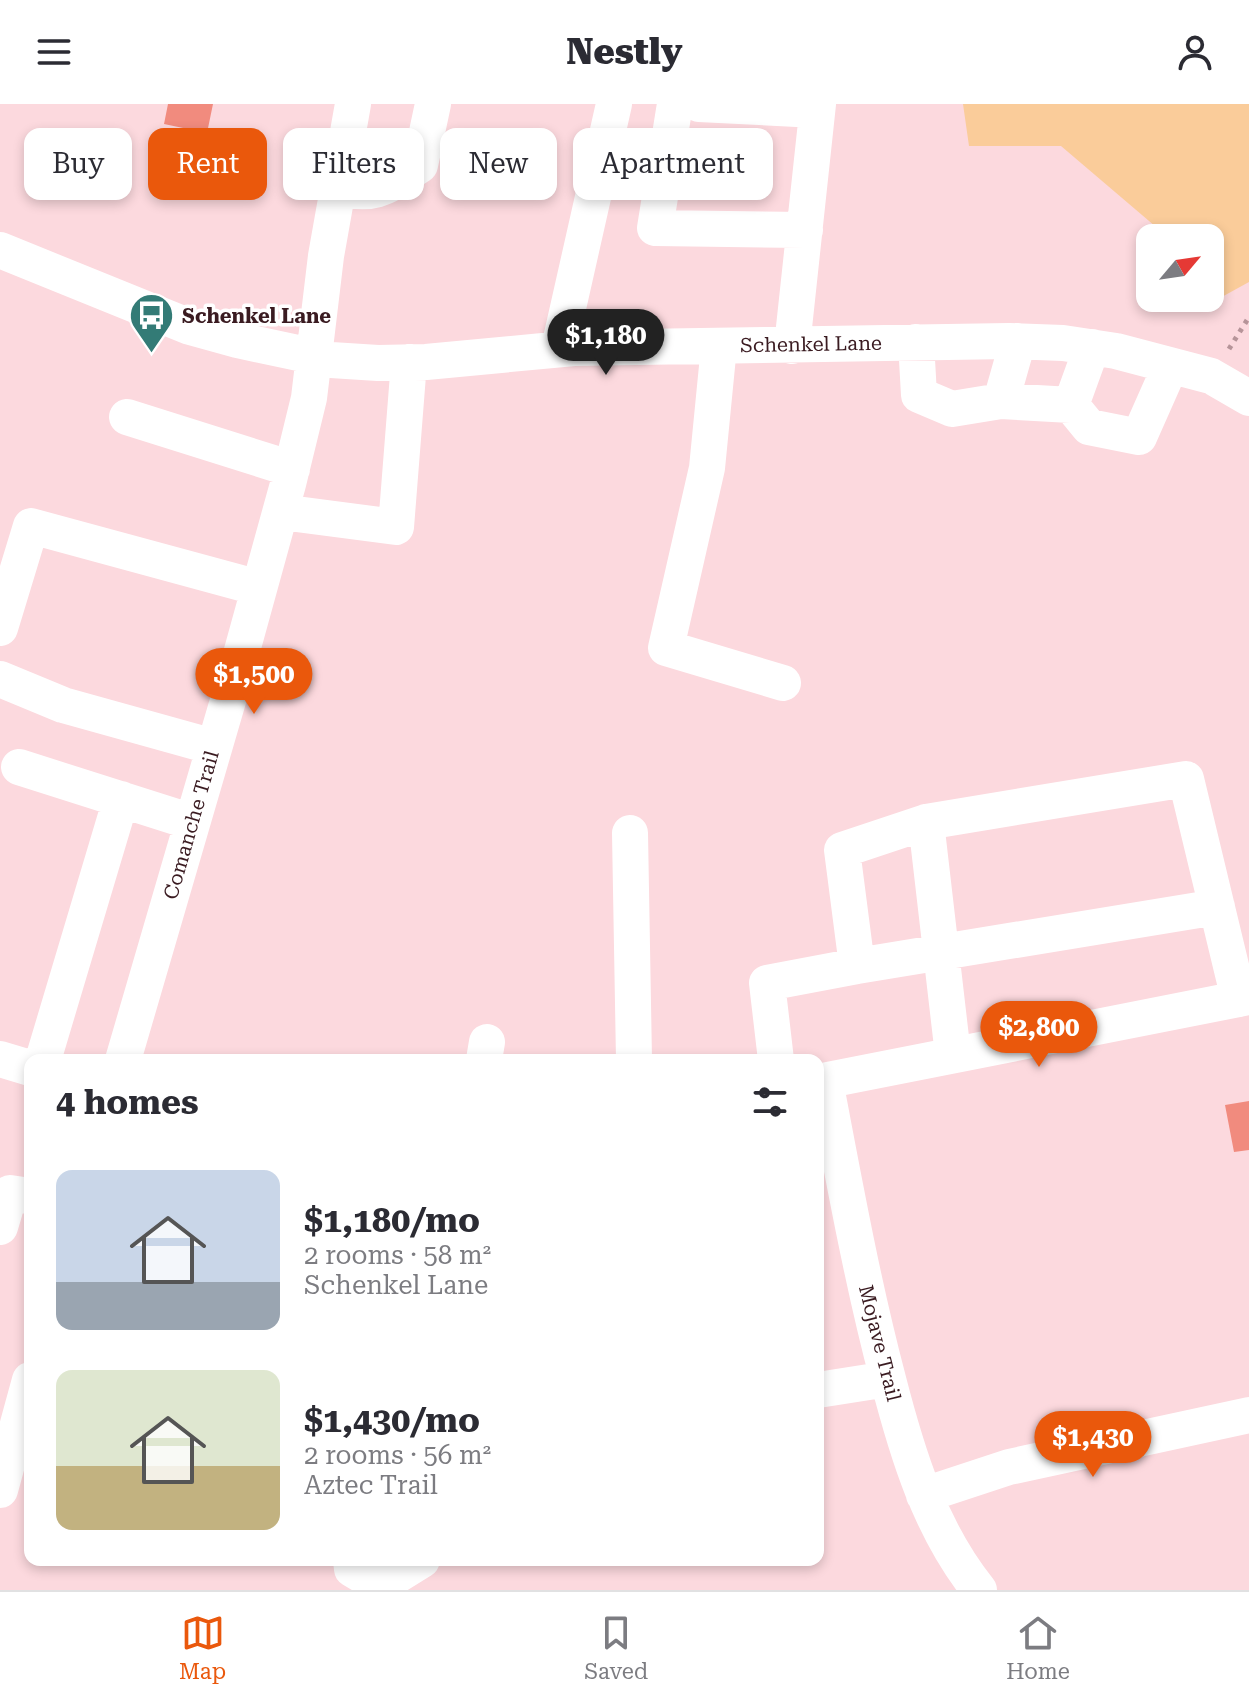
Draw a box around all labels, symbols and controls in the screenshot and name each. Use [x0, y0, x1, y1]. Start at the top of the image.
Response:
icon: menu [32, 30, 76, 74]
icon: person [1173, 30, 1217, 74]
text: Nestly [566, 31, 683, 73]
chip: Buy [24, 128, 132, 200]
chip: Rent [148, 128, 267, 200]
chip: Filters [283, 128, 424, 200]
chip: New [440, 128, 557, 200]
chip: Apartment [573, 128, 773, 200]
north arrow [1136, 224, 1224, 312]
map controls [1136, 224, 1224, 312]
bus stop icon: Schenkel Lane [127, 292, 175, 355]
place label: Schenkel Lane [182, 304, 331, 328]
pin: $1,180 [541, 309, 671, 377]
text: $1,180 [565, 320, 647, 350]
street label: Schenkel Lane [740, 331, 882, 357]
pin: $1,500 [189, 648, 319, 716]
text: $1,500 [213, 659, 295, 689]
street label: Comanche Trail [158, 748, 224, 902]
pin: $2,800 [974, 1001, 1104, 1069]
text: $2,800 [998, 1012, 1080, 1042]
icon: filters [748, 1080, 792, 1124]
text: 4 homes [56, 1082, 199, 1122]
text: $1,180/mo [304, 1200, 480, 1240]
icon: home [120, 1202, 216, 1298]
text: 2 rooms · 58 m² [304, 1240, 491, 1270]
text: Schenkel Lane [304, 1270, 488, 1300]
street label: Mojave Trail [854, 1282, 906, 1404]
text: $1,430/mo [304, 1400, 480, 1440]
icon: home [120, 1402, 216, 1498]
pin: $1,430 [1028, 1411, 1158, 1479]
text: $1,430 [1052, 1422, 1134, 1452]
text: 2 rooms · 56 m² [304, 1440, 491, 1470]
text: Aztec Trail [304, 1470, 438, 1500]
tab: Map [179, 1611, 226, 1684]
tab: Saved [584, 1611, 648, 1684]
tab: Home [1006, 1611, 1070, 1684]

